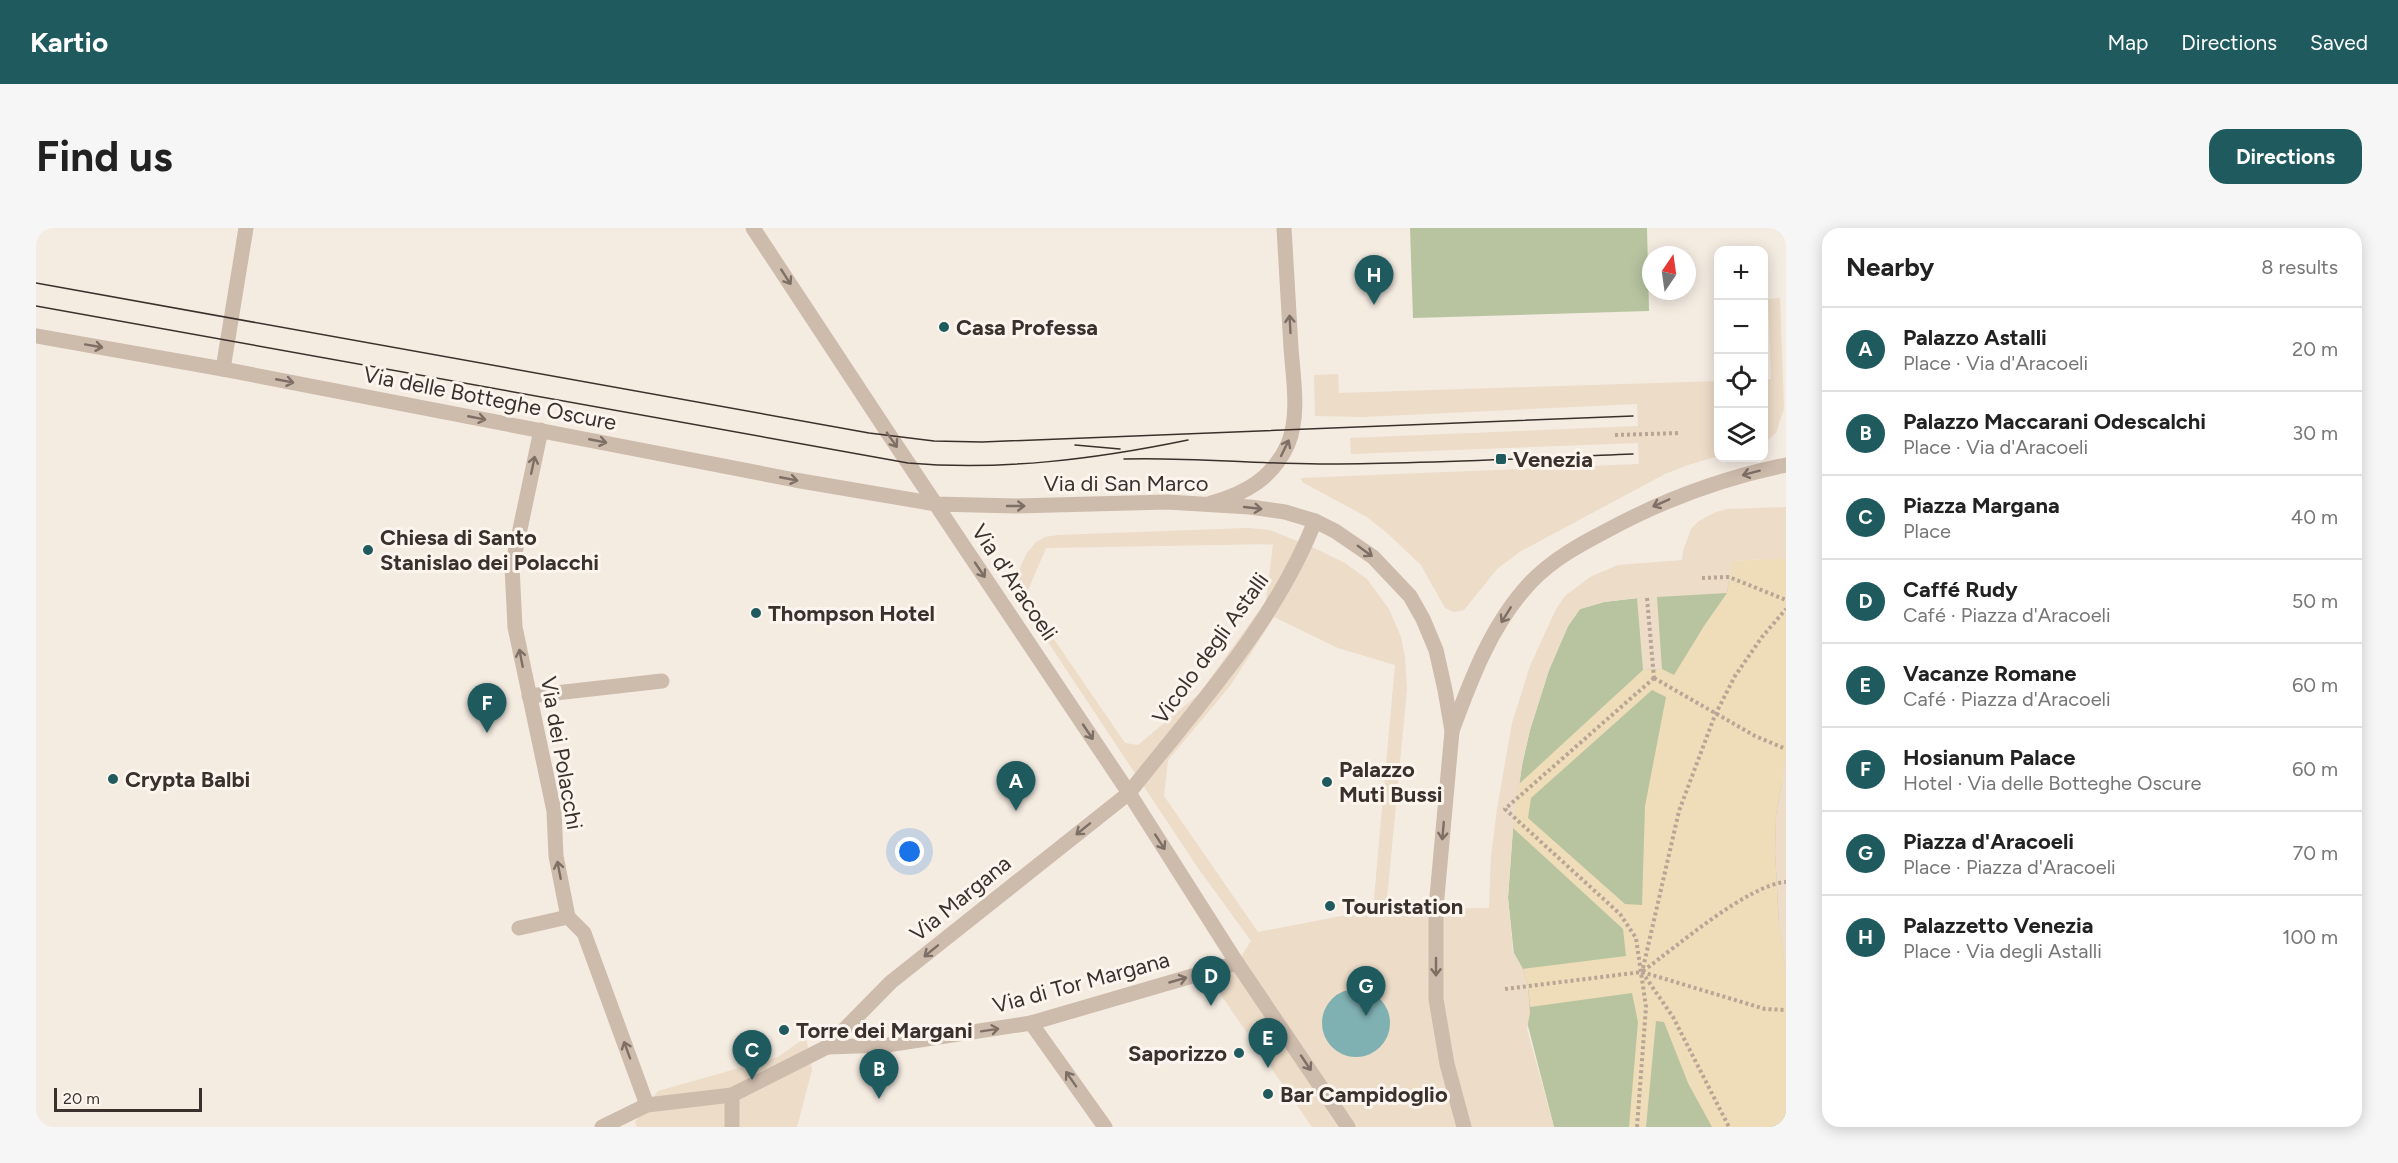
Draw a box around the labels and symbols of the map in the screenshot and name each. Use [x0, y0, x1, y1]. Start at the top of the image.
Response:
north arrow [1642, 246, 1696, 300]
pin: H [1354, 256, 1394, 305]
one-way arrow [780, 268, 792, 285]
place label: Casa Professa [956, 314, 1098, 341]
one-way arrow [1284, 315, 1295, 335]
marker: Casa Professa [937, 320, 951, 334]
one-way arrow [83, 341, 103, 352]
street label: Via delle Botteghe Oscure [361, 361, 619, 436]
one-way arrow [275, 376, 295, 387]
one-way arrow [467, 413, 486, 424]
one-way arrow [886, 431, 898, 448]
one-way arrow [588, 436, 607, 447]
one-way arrow [1279, 439, 1291, 457]
place label: Venezia [1513, 446, 1593, 473]
marker: Venezia [1494, 452, 1508, 466]
one-way arrow [528, 456, 539, 476]
one-way arrow [1742, 468, 1761, 480]
street label: Via di San Marco [1044, 470, 1208, 497]
one-way arrow [779, 474, 799, 485]
one-way arrow [1653, 498, 1671, 509]
one-way arrow [1005, 500, 1025, 512]
one-way arrow [1242, 503, 1262, 514]
street label: Via d'Aracoeli [966, 519, 1063, 646]
place label: Chiesa di Santo Stanislao dei Polacchi [380, 524, 599, 576]
marker: Chiesa di Santo Stanislao dei Polacchi [361, 543, 375, 557]
one-way arrow [1357, 544, 1373, 557]
one-way arrow [974, 561, 986, 578]
street label: Vicolo degli Astalli [1146, 567, 1274, 729]
place label: Thompson Hotel [768, 600, 935, 627]
marker: Thompson Hotel [749, 606, 763, 620]
one-way arrow [1499, 606, 1511, 623]
one-way arrow [515, 648, 526, 668]
street label: Via dei Polacchi [535, 674, 588, 832]
pin: F [468, 684, 506, 733]
one-way arrow [1083, 723, 1095, 740]
place label: Palazzo Muti Bussi [1339, 756, 1442, 808]
pin: A [996, 762, 1036, 811]
place label: Crypta Balbi [125, 766, 250, 793]
marker: Crypta Balbi [106, 772, 120, 786]
marker: Palazzo Muti Bussi [1320, 775, 1334, 789]
one-way arrow [1437, 820, 1448, 840]
one-way arrow [1075, 823, 1091, 836]
one-way arrow [1154, 833, 1166, 850]
your location [895, 837, 924, 866]
street label: Via Margana [904, 850, 1016, 947]
one-way arrow [553, 861, 564, 880]
place label: Touristation [1342, 893, 1463, 920]
marker: Touristation [1323, 899, 1337, 913]
one-way arrow [923, 944, 939, 957]
street label: Via di Tor Margana [990, 946, 1172, 1019]
pin: D [1192, 956, 1230, 1006]
one-way arrow [1430, 956, 1442, 976]
pin: G [1346, 966, 1386, 1016]
one-way arrow [1168, 974, 1187, 985]
place label: Torre dei Margani [796, 1017, 973, 1044]
pin: E [1248, 1018, 1288, 1068]
marker: Torre dei Margani [777, 1023, 791, 1037]
one-way arrow [979, 1024, 999, 1035]
pin: C [732, 1030, 772, 1080]
place label: Saporizzo [1128, 1040, 1227, 1067]
one-way arrow [621, 1041, 632, 1060]
marker: Saporizzo [1232, 1046, 1246, 1060]
pin: B [860, 1050, 898, 1099]
one-way arrow [1299, 1055, 1312, 1072]
one-way arrow [1065, 1072, 1077, 1088]
place label: Bar Campidoglio [1280, 1081, 1448, 1108]
scale bar [54, 1085, 202, 1112]
marker: Bar Campidoglio [1261, 1087, 1275, 1101]

